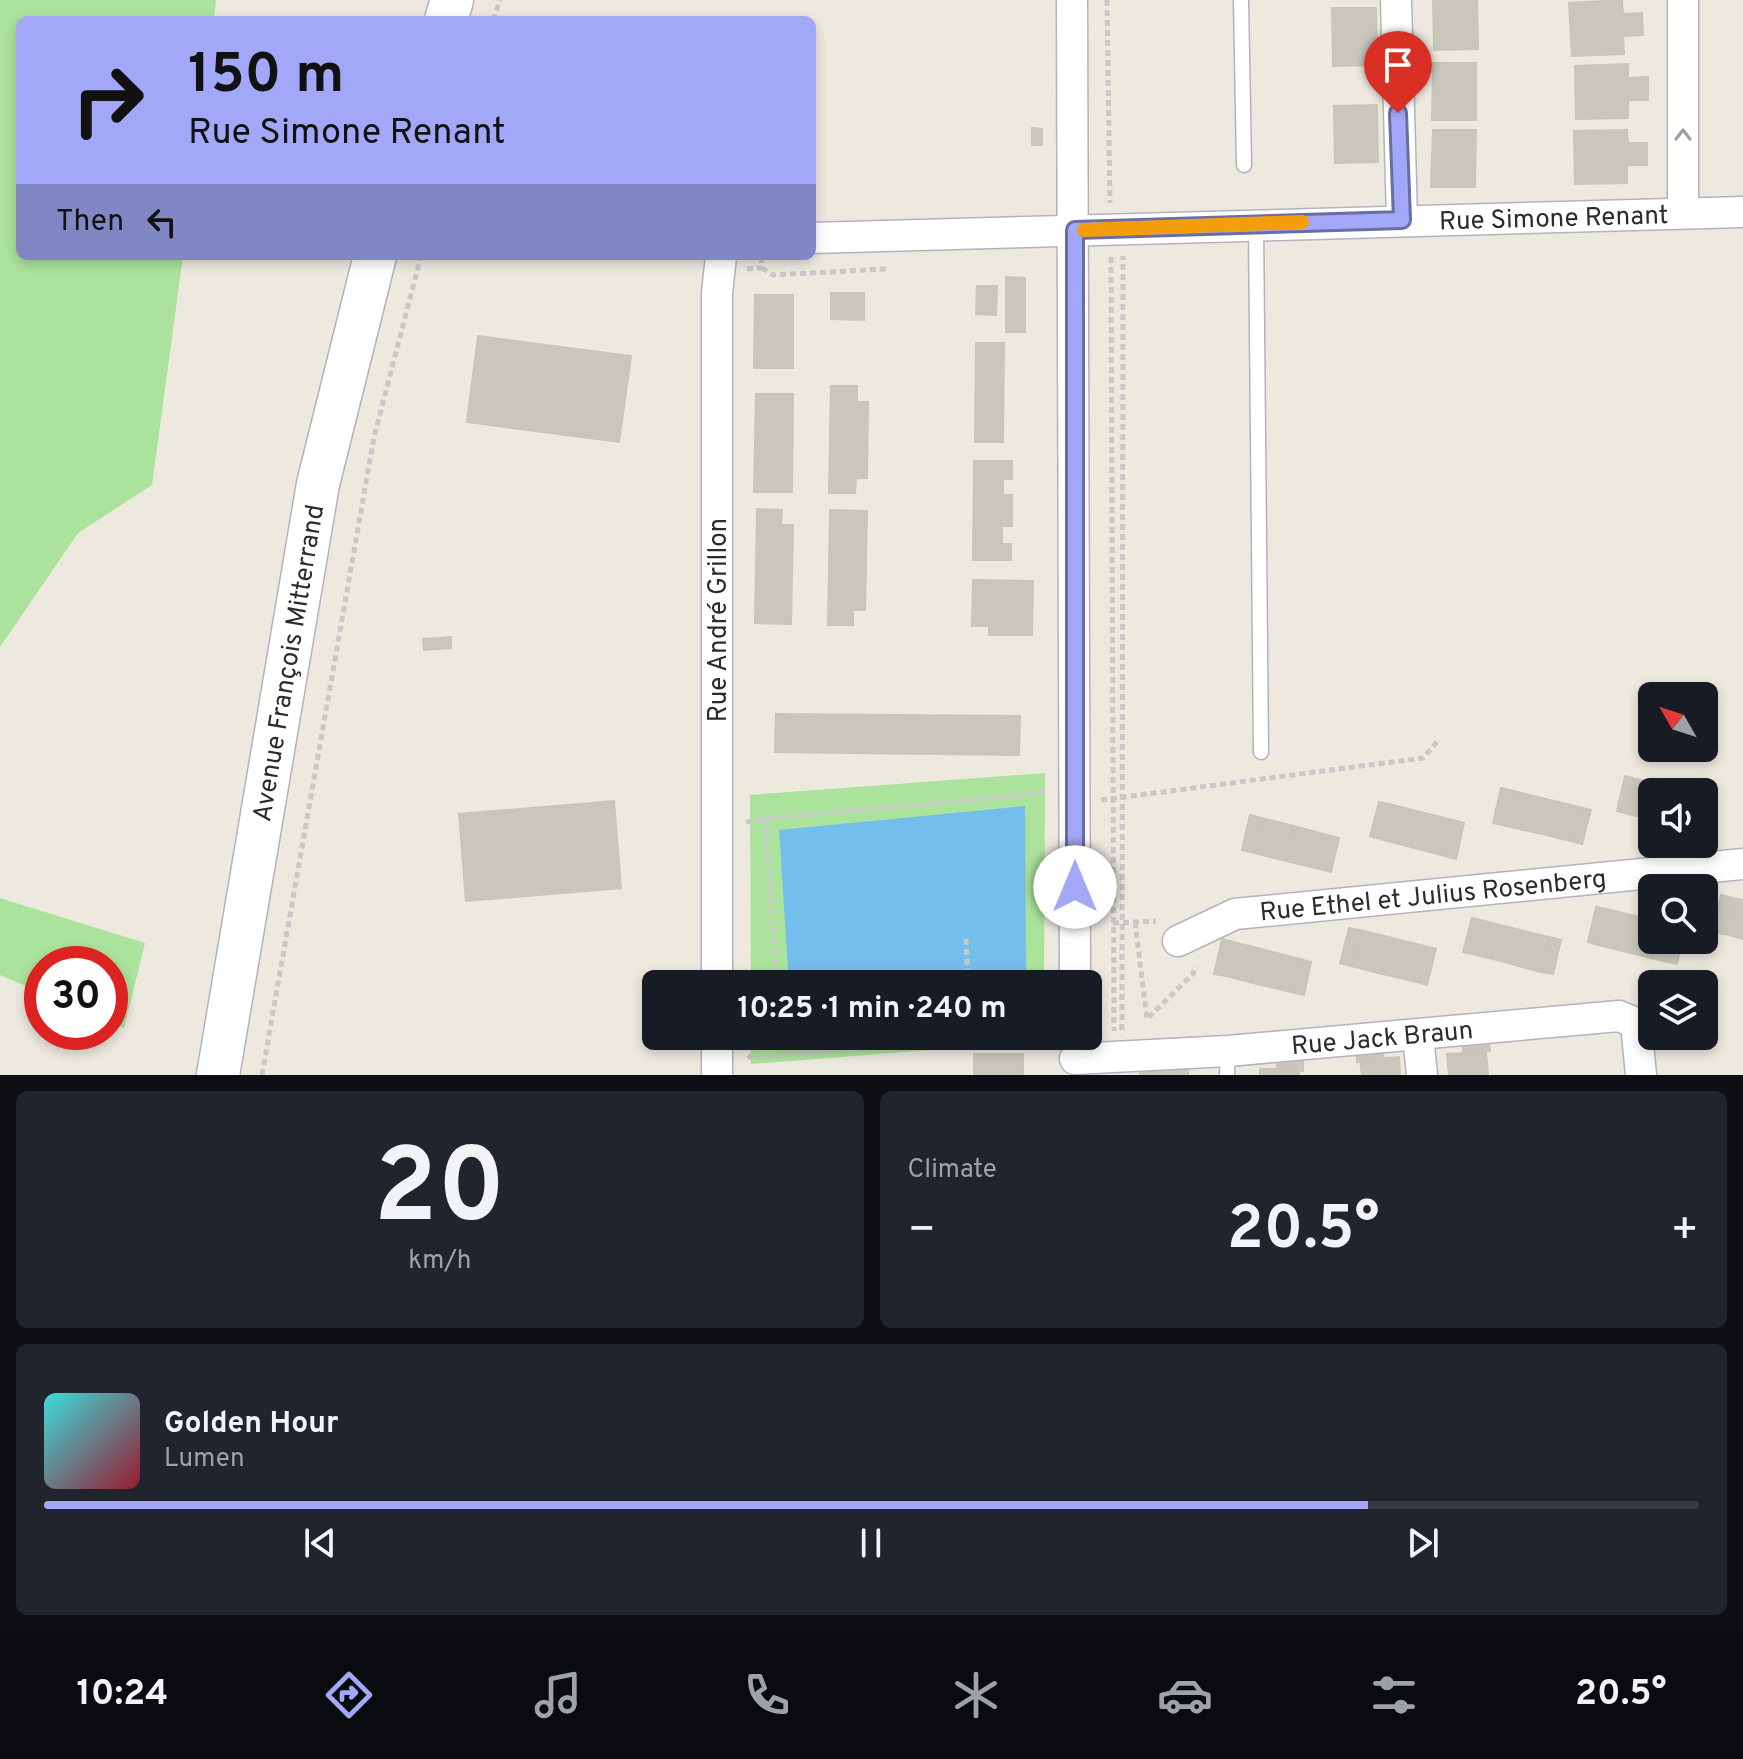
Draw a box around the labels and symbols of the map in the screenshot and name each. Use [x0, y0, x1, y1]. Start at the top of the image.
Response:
pin [1364, 31, 1432, 113]
one-way arrow [1674, 128, 1692, 141]
street label: Rue Simone Renant [1439, 200, 1669, 239]
street label: Avenue François Mitterrand [247, 502, 333, 824]
street label: Rue André Grillon [703, 518, 736, 722]
north arrow [1638, 682, 1718, 762]
position arrow [1033, 845, 1117, 929]
street label: Rue Ethel et Julius Rosenberg [1258, 864, 1608, 930]
speed limit sign: 30 [24, 946, 128, 1050]
street label: Rue Jack Braun [1290, 1015, 1475, 1064]

